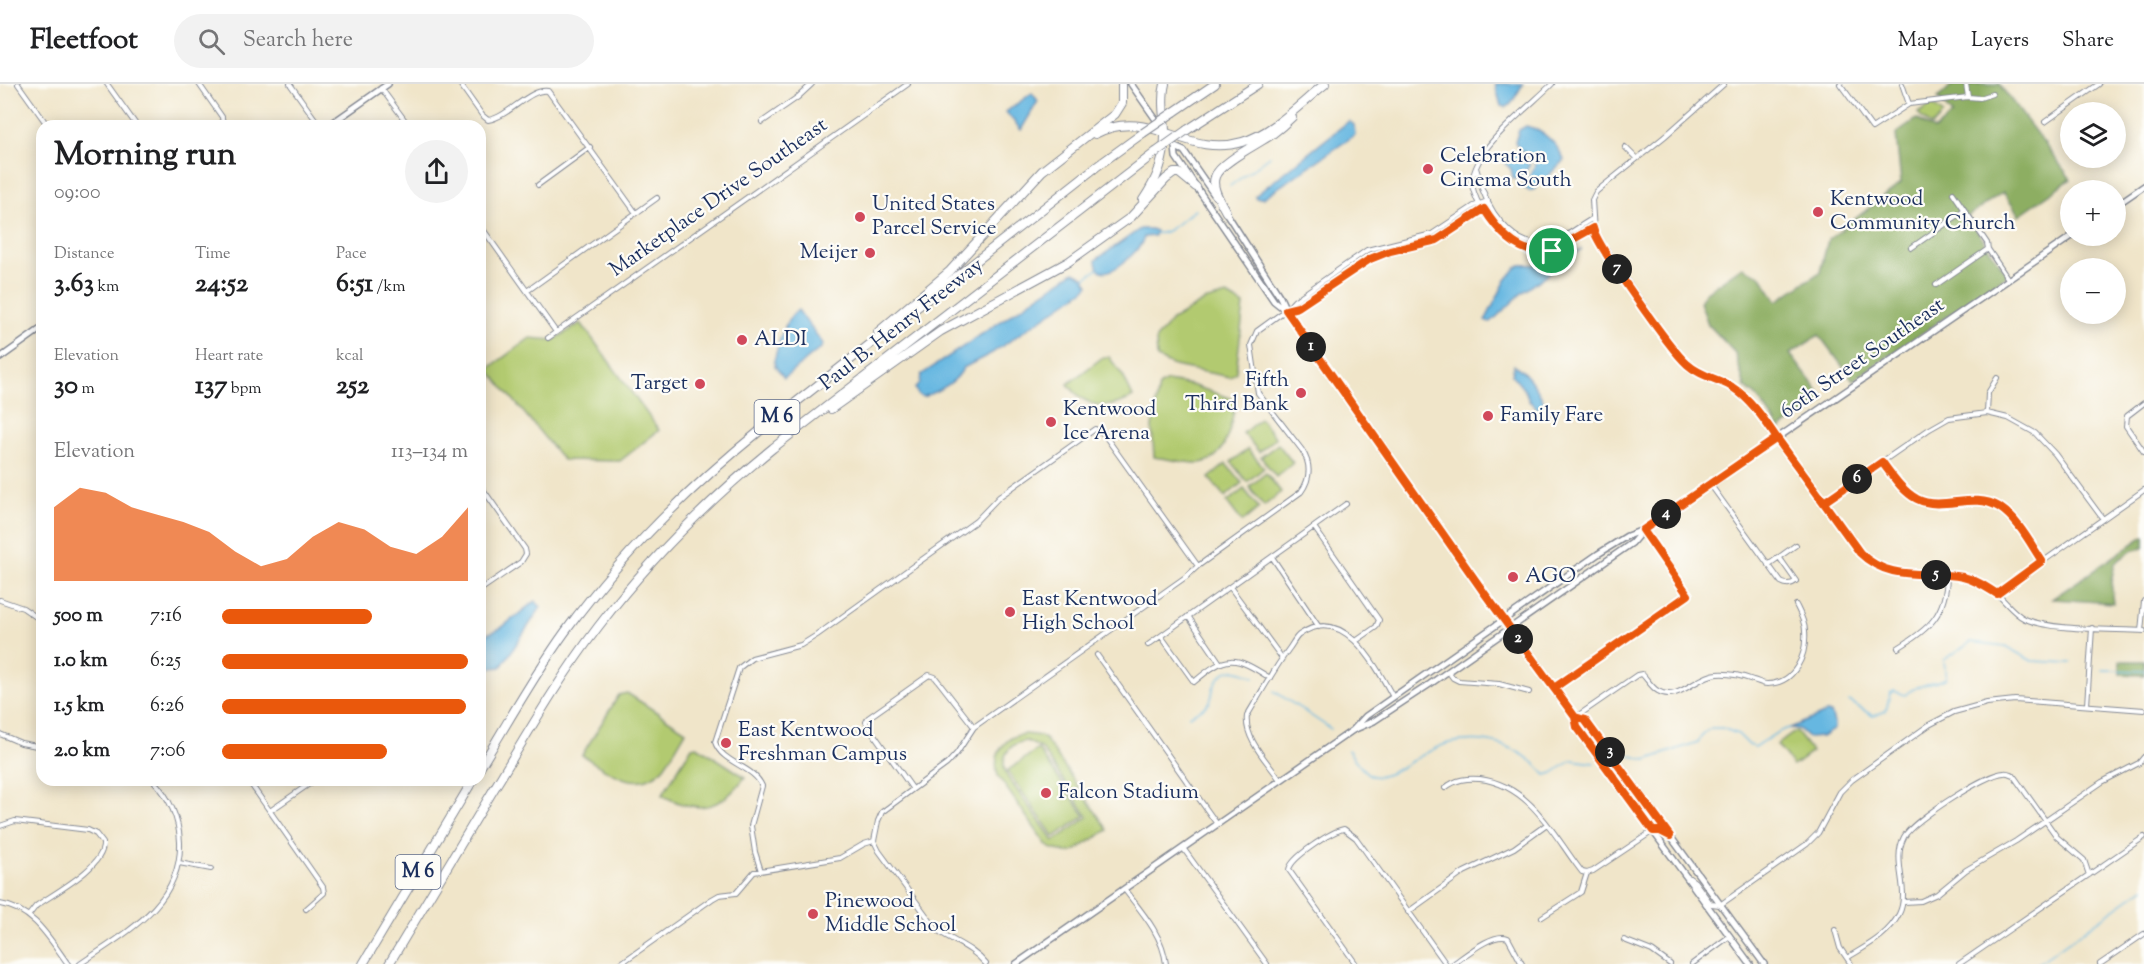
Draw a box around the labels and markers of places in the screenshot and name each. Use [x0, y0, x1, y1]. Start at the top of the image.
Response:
place label: Celebration Cinema South [1440, 142, 1572, 196]
marker: Celebration Cinema South [1421, 162, 1435, 176]
place label: Kentwood Community Church [1830, 185, 2016, 239]
place label: United States Parcel Service [872, 190, 997, 244]
marker: Kentwood Community Church [1811, 205, 1825, 219]
marker: United States Parcel Service [853, 210, 867, 224]
pin [1526, 225, 1577, 276]
place label: Meijer [800, 238, 858, 268]
marker: Meijer [863, 246, 877, 260]
pin: 7 [1602, 254, 1632, 284]
place label: ALDI [754, 325, 807, 355]
pin: 1 [1296, 332, 1326, 362]
marker: ALDI [735, 333, 749, 347]
place label: Fifth Third Bank [1185, 366, 1290, 420]
place label: Target [631, 369, 688, 399]
marker: Target [693, 377, 707, 391]
marker: Fifth Third Bank [1294, 386, 1308, 400]
place label: Kentwood Ice Arena [1063, 395, 1157, 449]
place label: Family Fare [1500, 401, 1603, 431]
marker: Family Fare [1481, 409, 1495, 423]
marker: Kentwood Ice Arena [1044, 415, 1058, 429]
pin: 6 [1842, 464, 1872, 494]
pin: 4 [1651, 499, 1681, 529]
pin: 5 [1921, 560, 1951, 590]
place label: AGO [1525, 562, 1576, 592]
marker: AGO [1506, 570, 1520, 584]
place label: East Kentwood High School [1022, 585, 1158, 639]
marker: East Kentwood High School [1003, 605, 1017, 619]
pin: 2 [1503, 624, 1533, 654]
place label: East Kentwood Freshman Campus [738, 716, 907, 770]
marker: East Kentwood Freshman Campus [719, 736, 733, 750]
pin: 3 [1595, 737, 1625, 767]
place label: Falcon Stadium [1058, 778, 1199, 808]
marker: Falcon Stadium [1039, 786, 1053, 800]
place label: Pinewood Middle School [825, 887, 956, 941]
marker: Pinewood Middle School [806, 907, 820, 921]

